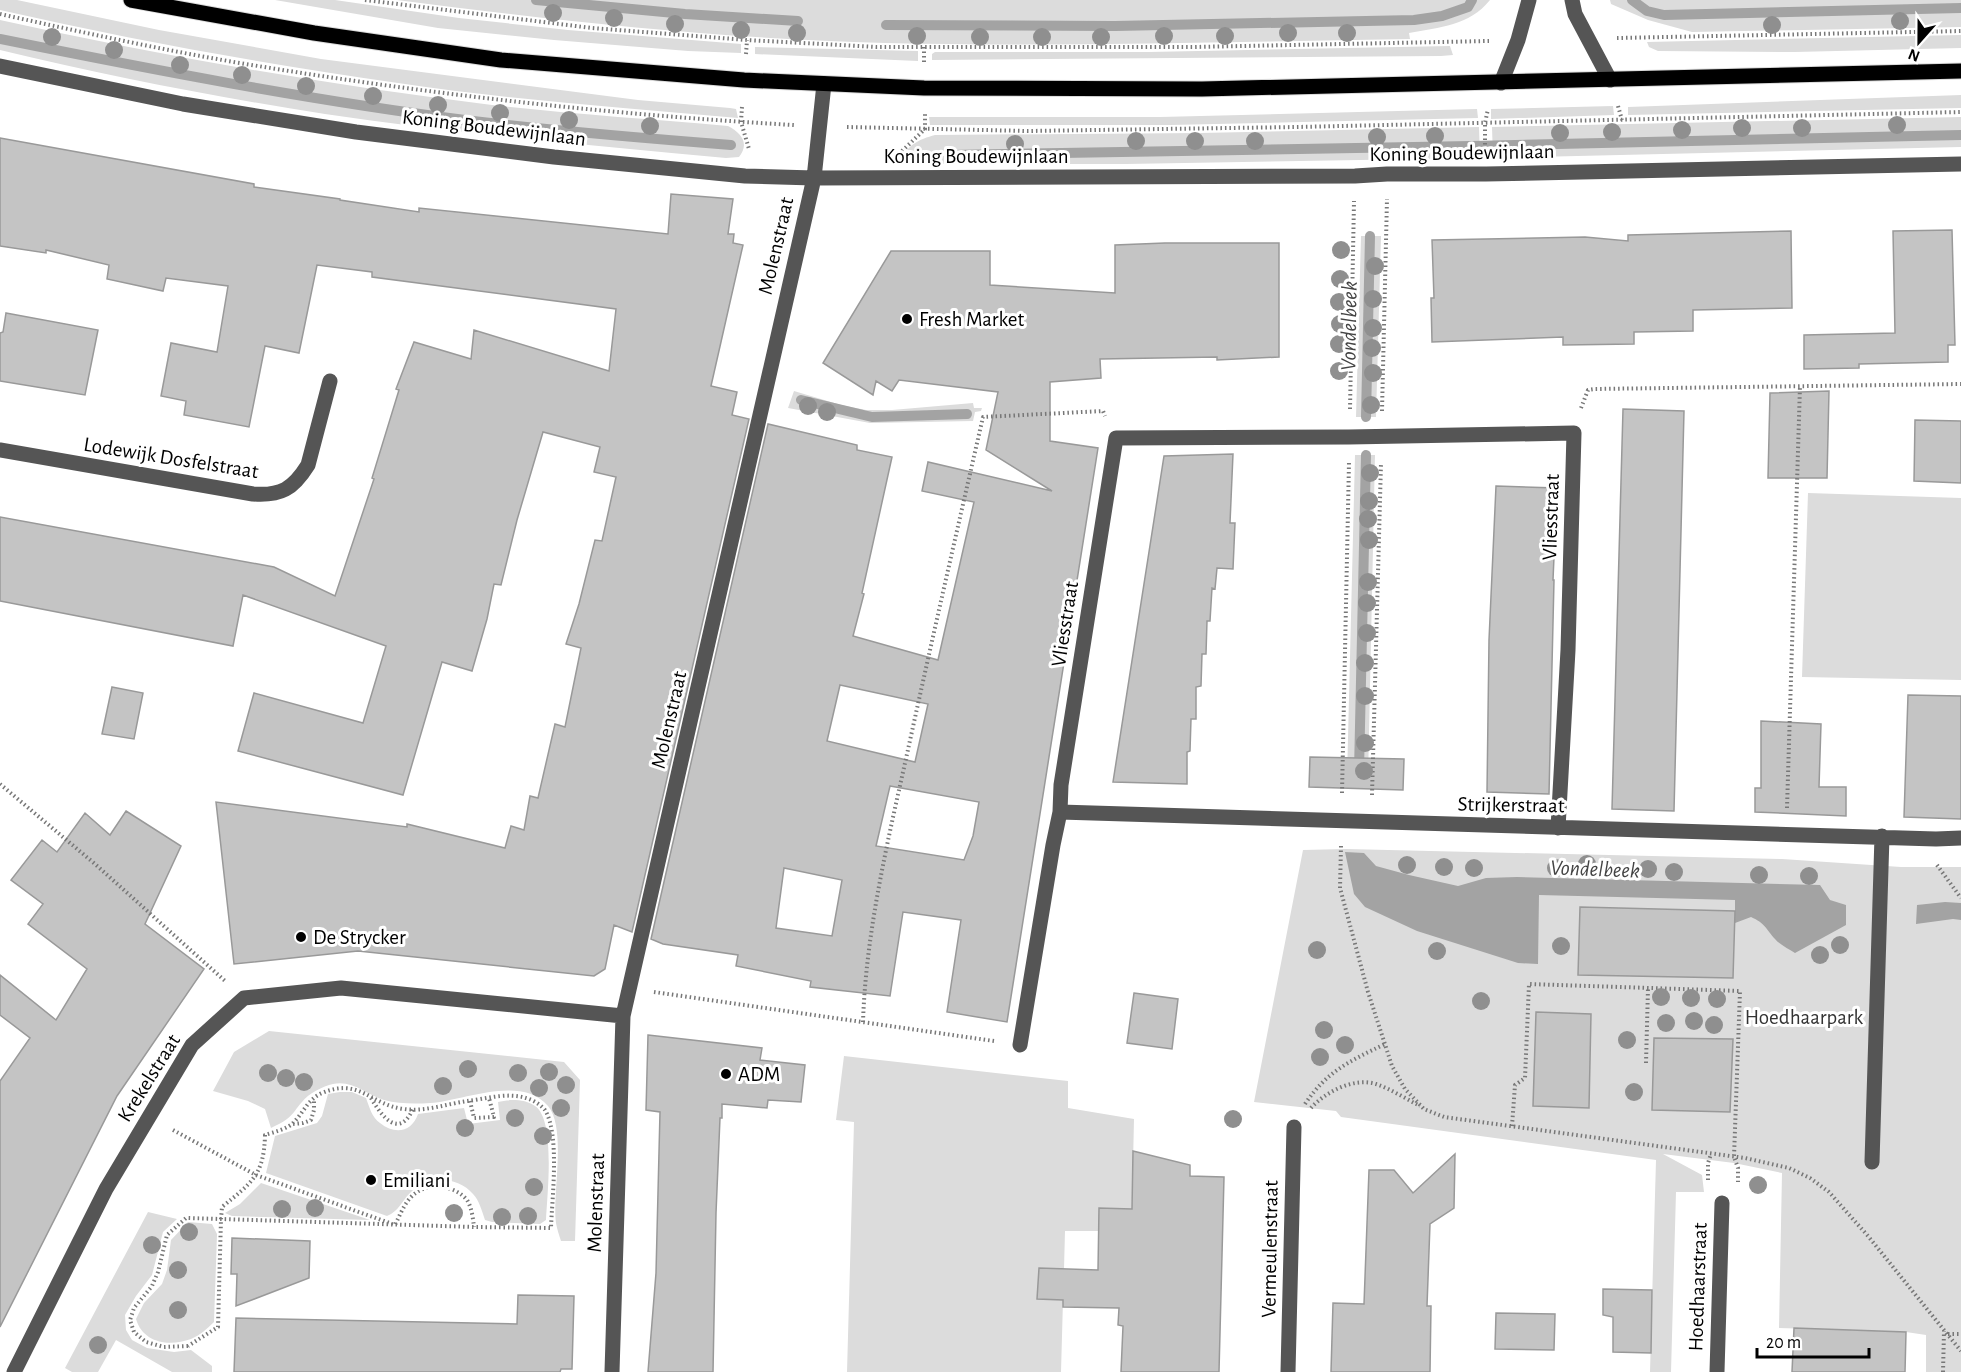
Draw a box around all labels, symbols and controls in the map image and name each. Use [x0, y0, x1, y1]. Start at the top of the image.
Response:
north arrow [1889, 12, 1949, 72]
text: N [1906, 46, 1922, 65]
street label: Koning Boudewijnlaan [401, 106, 587, 150]
street label: Koning Boudewijnlaan [1369, 141, 1555, 165]
street label: Koning Boudewijnlaan [883, 146, 1069, 167]
street label: Molenstraat [755, 195, 797, 297]
water label: Vondelbeek [1337, 281, 1361, 371]
place label: Fresh Market [919, 309, 1025, 330]
marker: Fresh Market [900, 312, 914, 326]
street label: Lodewijk Dosfelstraat [82, 434, 260, 482]
street label: Vliesstraat [1539, 473, 1563, 561]
street label: Vliesstraat [1048, 579, 1082, 668]
street label: Molenstraat [648, 669, 690, 771]
street label: Strijkerstraat [1457, 794, 1565, 816]
water label: Vondelbeek [1550, 856, 1640, 882]
place label: De Strycker [313, 927, 406, 948]
marker: De Strycker [294, 930, 308, 944]
park label: Hoedhaarpark [1745, 1007, 1864, 1028]
street label: Krekelstraat [114, 1030, 184, 1126]
place label: ADM [738, 1064, 780, 1085]
marker: ADM [719, 1067, 733, 1081]
street label: Molenstraat [584, 1153, 608, 1253]
place label: Emiliani [383, 1170, 450, 1191]
marker: Emiliani [364, 1173, 378, 1187]
street label: Vermeulenstraat [1258, 1180, 1282, 1318]
street label: Hoedhaarstraat [1685, 1222, 1711, 1352]
scale bar [1757, 1321, 1870, 1359]
text: 20 m [1766, 1334, 1801, 1352]

